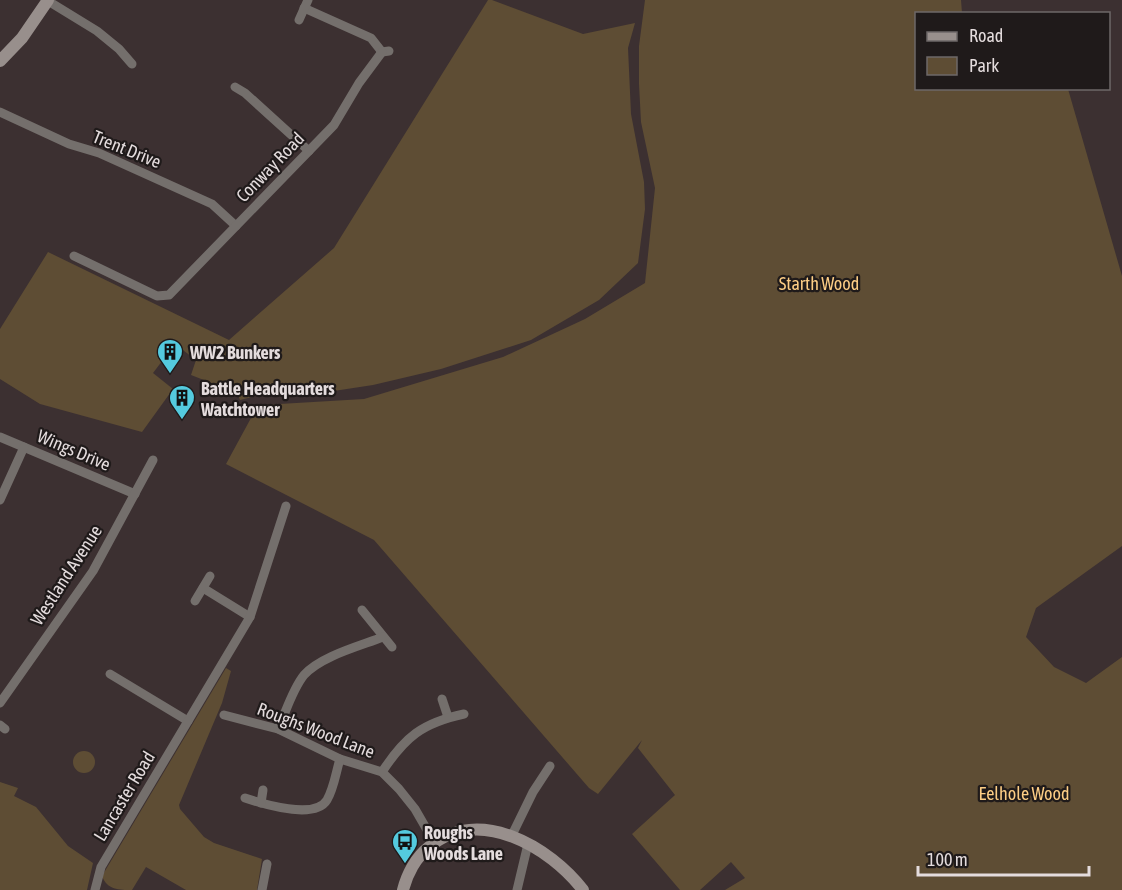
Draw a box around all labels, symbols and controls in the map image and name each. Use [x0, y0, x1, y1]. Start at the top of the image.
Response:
legend [915, 12, 1110, 90]
text: Road [969, 25, 1003, 46]
text: Park [969, 55, 999, 76]
street label: Trent Drive [90, 126, 164, 172]
street label: Conway Road [232, 128, 308, 206]
park label: Starth Wood [779, 273, 859, 294]
building icon: WW2 Bunkers [155, 337, 185, 375]
place label: WW2 Bunkers [189, 342, 281, 363]
place label: Battle Headquarters Watchtower [200, 378, 335, 420]
building icon: Battle Headquarters Watchtower [167, 383, 197, 421]
street label: Wings Drive [34, 425, 114, 475]
street label: Westland Avenue [26, 521, 106, 629]
street label: Roughs Wood Lane [254, 698, 378, 762]
street label: Lancaster Road [89, 747, 159, 845]
park label: Eelhole Wood [979, 783, 1070, 804]
place label: Roughs Woods Lane [423, 822, 503, 864]
bus stop icon: Roughs Woods Lane [390, 827, 420, 865]
scale bar [918, 839, 1089, 877]
text: 100 m [927, 849, 968, 870]

